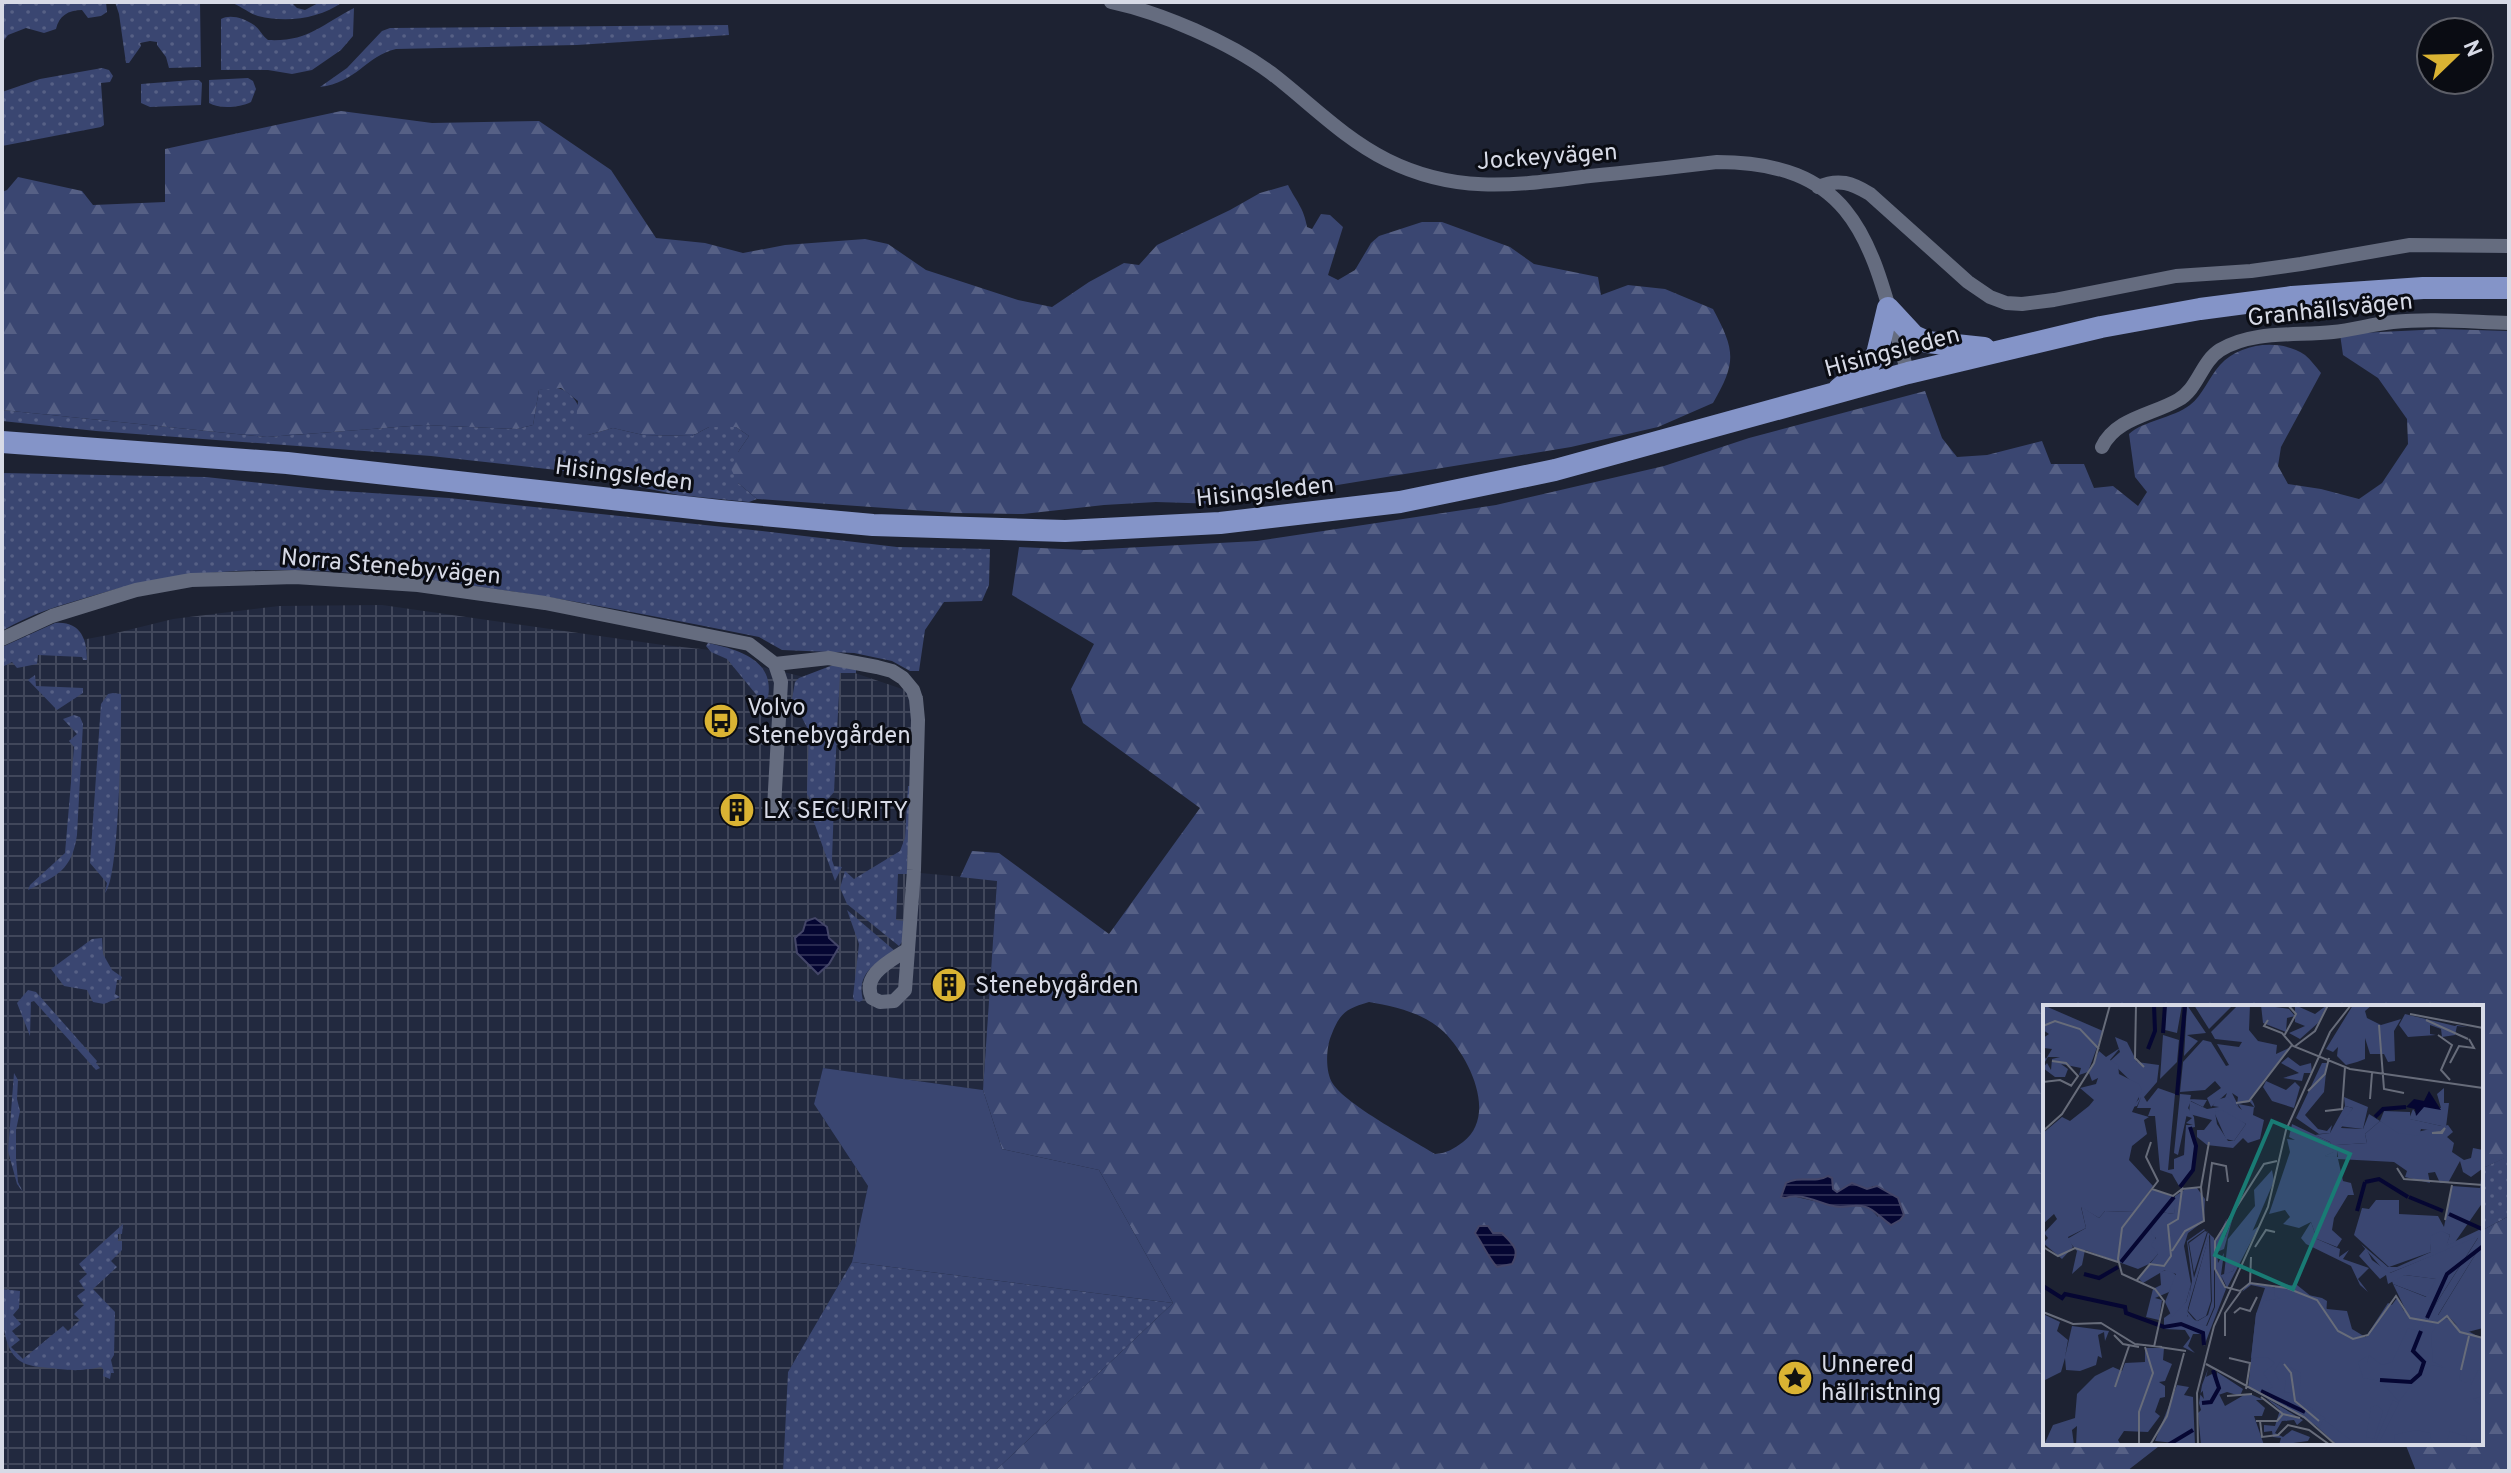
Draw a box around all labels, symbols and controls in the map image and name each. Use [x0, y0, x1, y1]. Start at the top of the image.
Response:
north arrow [2415, 16, 2495, 96]
text: N [2456, 37, 2487, 62]
street label: Jockeyvägen [1476, 138, 1619, 178]
street label: Granhällsvägen [2246, 287, 2414, 335]
street label: Hisingsleden [1822, 320, 1963, 385]
street label: Hisingsleden [553, 453, 694, 499]
street label: Hisingsleden [1195, 471, 1336, 515]
street label: Norra Stenebyvägen [280, 543, 502, 593]
place label: Volvo Stenebygården [747, 694, 911, 752]
bus stop icon: Volvo Stenebygården [702, 702, 740, 740]
building icon: LX SECURITY [718, 791, 756, 829]
place label: LX SECURITY [763, 797, 908, 827]
building icon: Stenebygården [930, 966, 968, 1004]
place label: Stenebygården [975, 972, 1139, 1002]
inset map [2043, 1005, 2483, 1445]
place label: Unnered hällristning [1821, 1351, 1941, 1409]
place icon: Unnered hällristning [1776, 1359, 1814, 1397]

